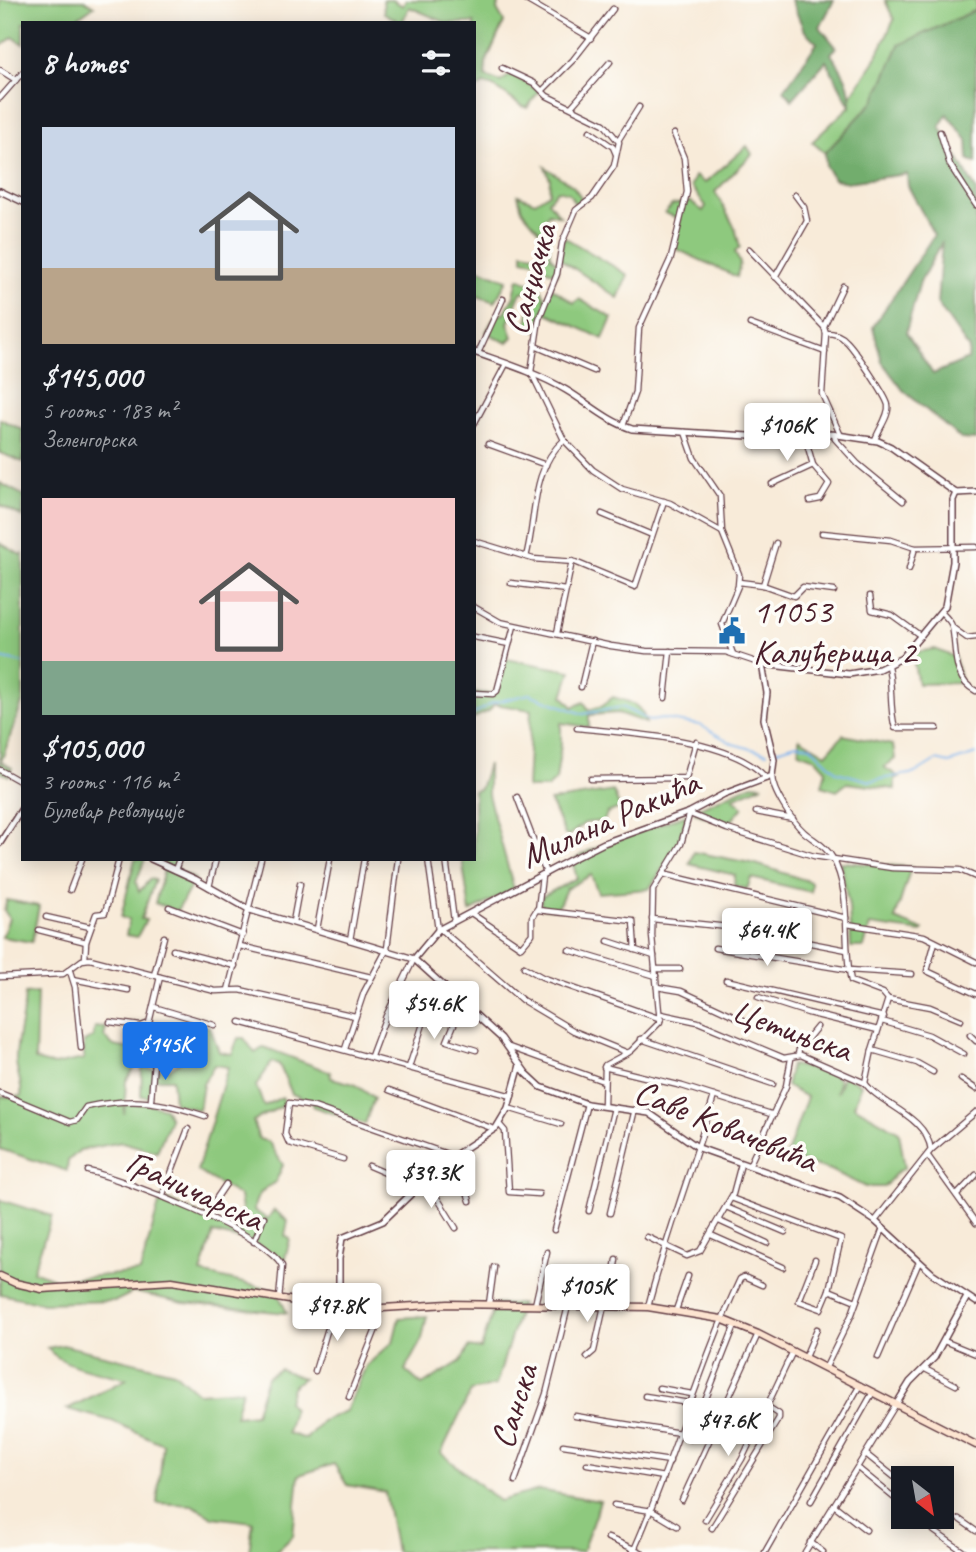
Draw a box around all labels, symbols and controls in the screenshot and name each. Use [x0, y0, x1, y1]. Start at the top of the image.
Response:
text: 8 homes [42, 44, 127, 82]
icon: filters [417, 44, 455, 82]
icon: home [186, 173, 312, 299]
street label: Санџачка [493, 217, 568, 339]
text: $145,000 [42, 358, 142, 396]
text: 5 rooms · 183 m² [42, 396, 177, 425]
pin: $106K [738, 404, 836, 463]
text: $106K [760, 411, 814, 440]
text: Зеленгорска [42, 425, 136, 454]
icon: home [186, 544, 312, 670]
place label: 11053 Калуђерица 2 [753, 589, 919, 674]
public building icon: 11053 Калуђерица 2 [717, 616, 747, 646]
text: $105,000 [42, 729, 142, 767]
street label: Милана Ракића [514, 759, 709, 878]
text: 3 rooms · 116 m² [42, 767, 177, 796]
text: Булевар револуције [42, 796, 183, 825]
pin: $64.4K [710, 908, 824, 968]
text: $64.4K [738, 916, 796, 945]
pin: $54.6K [377, 982, 491, 1041]
street label: Цетињска [726, 988, 861, 1073]
text: $54.6K [405, 989, 463, 1018]
pin: $145K [116, 1023, 214, 1082]
text: $145K [139, 1030, 191, 1059]
street label: Саве Ковачевића [628, 1069, 826, 1184]
street label: Граничарска [119, 1139, 273, 1242]
pin: $39.3K [374, 1150, 488, 1210]
text: $39.3K [402, 1158, 460, 1187]
pin: $105K [538, 1264, 636, 1324]
text: $105K [561, 1272, 613, 1301]
pin: $97.8K [280, 1284, 394, 1343]
text: $97.8K [308, 1291, 366, 1320]
street label: Санска [479, 1356, 549, 1454]
pin: $47.6K [671, 1398, 785, 1458]
text: $47.6K [699, 1406, 757, 1435]
north arrow [891, 1466, 954, 1530]
map controls [891, 1466, 954, 1529]

